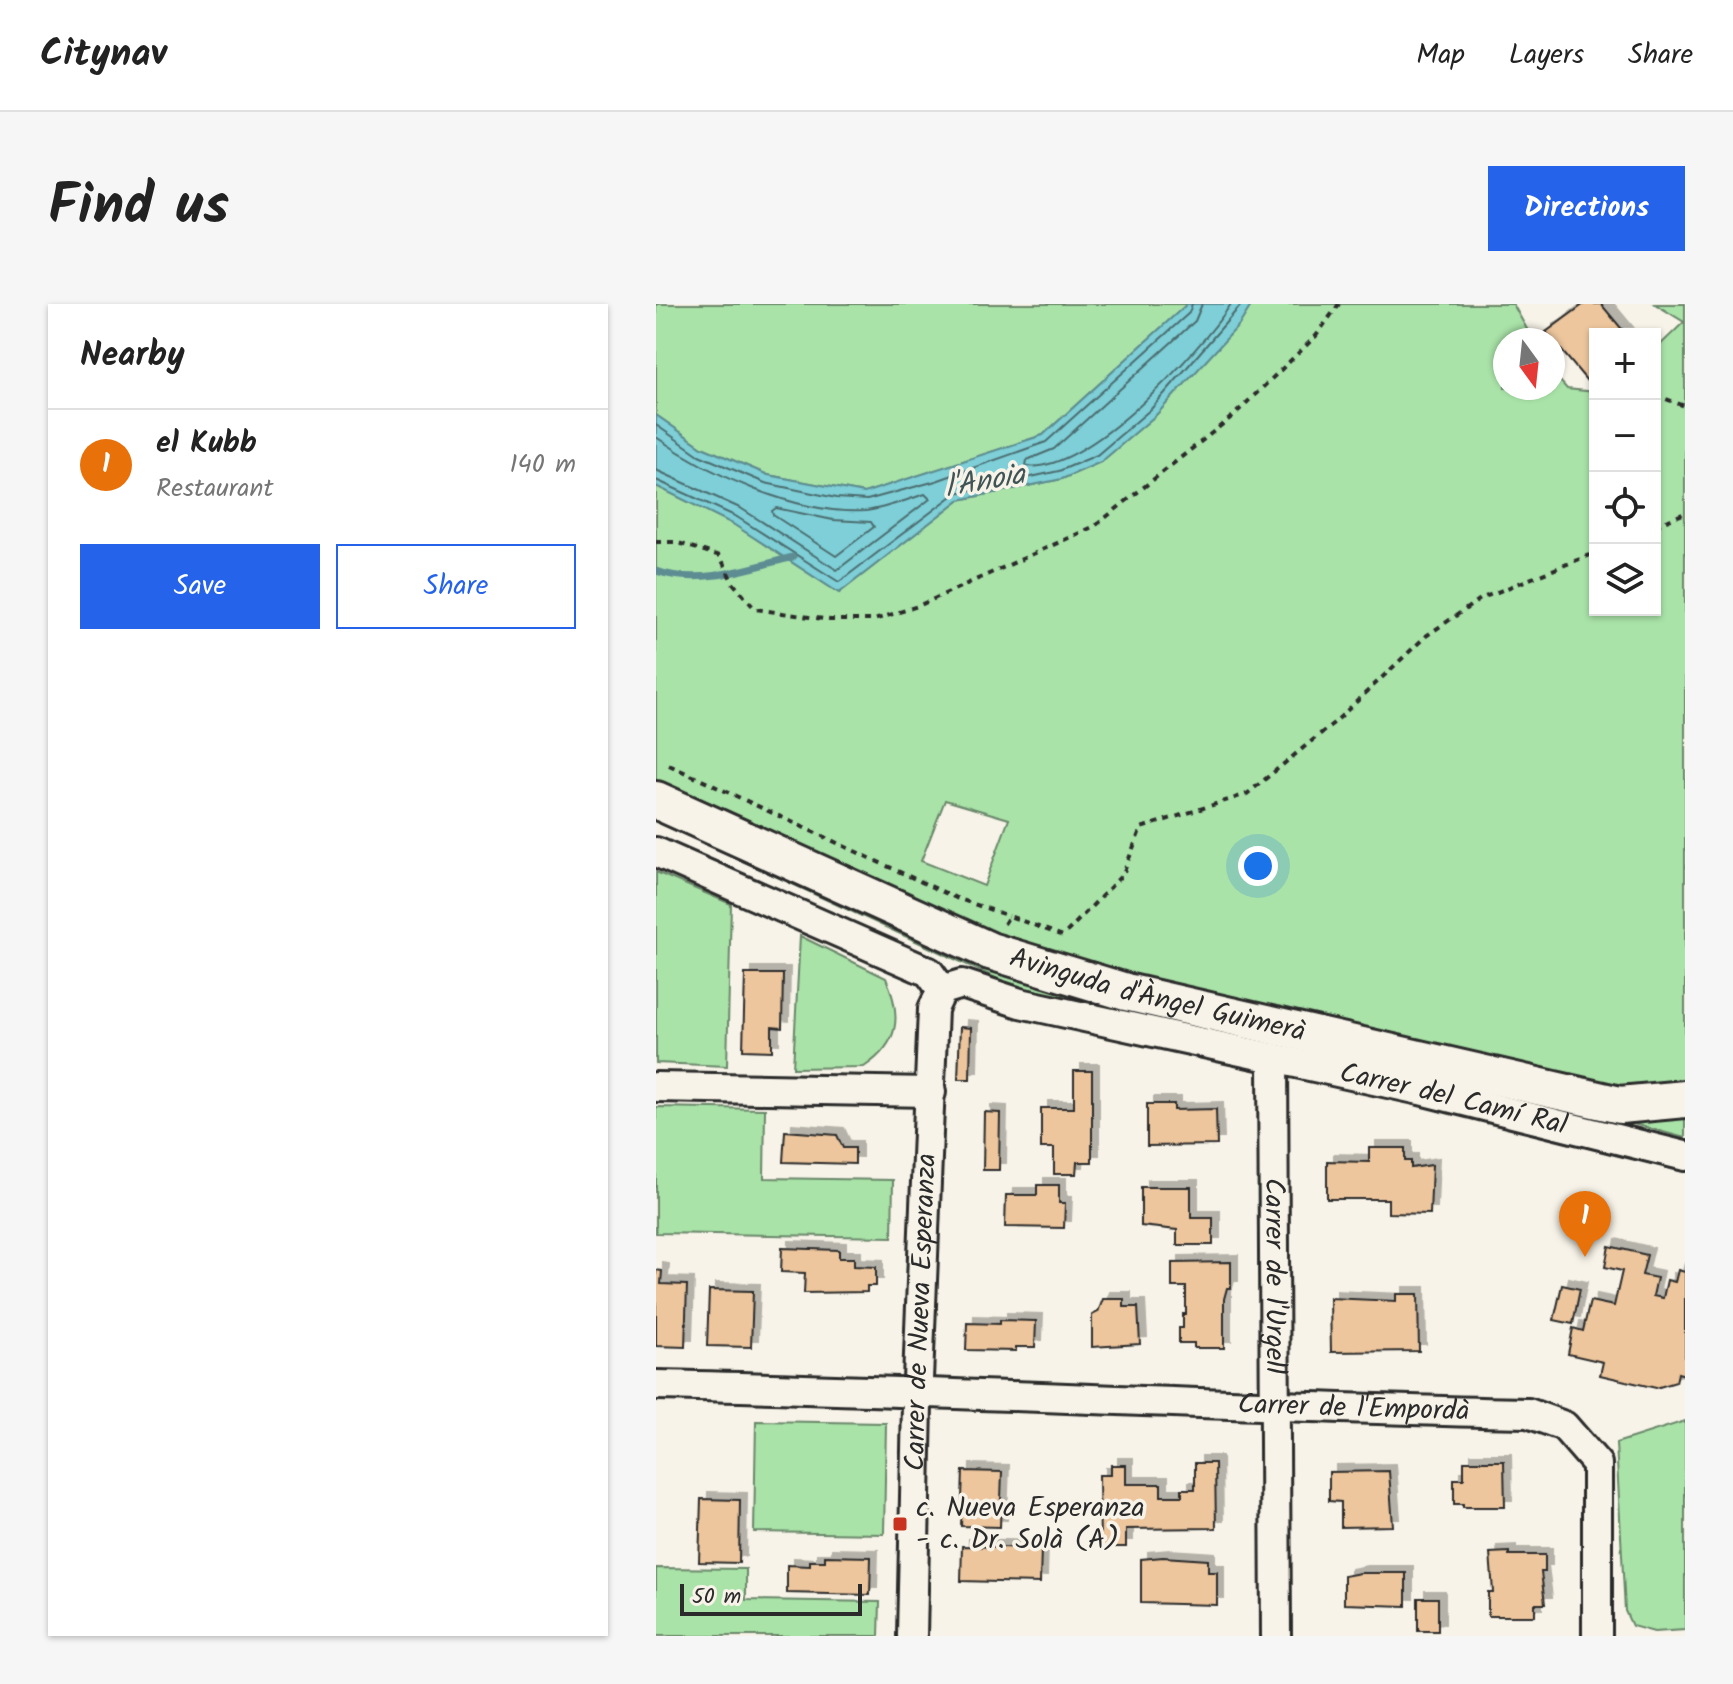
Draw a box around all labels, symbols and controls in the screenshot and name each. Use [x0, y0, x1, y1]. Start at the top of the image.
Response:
text: Citynav [40, 25, 167, 85]
text: Map [1416, 33, 1465, 78]
text: Layers [1509, 33, 1584, 78]
text: Share [1628, 33, 1693, 78]
text: Find us [48, 163, 229, 253]
button: Directions [1488, 166, 1685, 251]
north arrow [1493, 328, 1565, 400]
map controls [1589, 328, 1661, 616]
button: + [1589, 328, 1661, 400]
text: Nearby [80, 329, 185, 383]
button: − [1589, 400, 1661, 472]
text: el Kubb [156, 420, 257, 468]
text: 1 [102, 444, 110, 486]
text: 140 m [509, 444, 576, 486]
water label: l'Anoia [941, 451, 1031, 513]
text: Restaurant [156, 468, 273, 510]
button: locate [1589, 472, 1661, 544]
button: Save [80, 544, 320, 629]
button: Share [336, 544, 576, 629]
button: layers [1589, 544, 1661, 616]
your location [1238, 846, 1278, 886]
street label: Avinguda d'Àngel Guimerà [1004, 936, 1310, 1055]
street label: Carrer del Camí Ral [1335, 1051, 1572, 1148]
street label: Carrer de Nueva Esperanza [893, 1152, 950, 1471]
street label: Carrer de l'Urgell [1251, 1178, 1297, 1374]
pin: 1 [1559, 1191, 1611, 1257]
street label: Carrer de l'Empordà [1237, 1382, 1470, 1434]
place label: c. Nueva Esperanza - c. Dr. Solà (A) [916, 1486, 1145, 1563]
marker: c. Nueva Esperanza - c. Dr. Solà (A) [891, 1515, 909, 1533]
scale bar [680, 1580, 862, 1616]
text: 50 m [692, 1580, 741, 1615]

